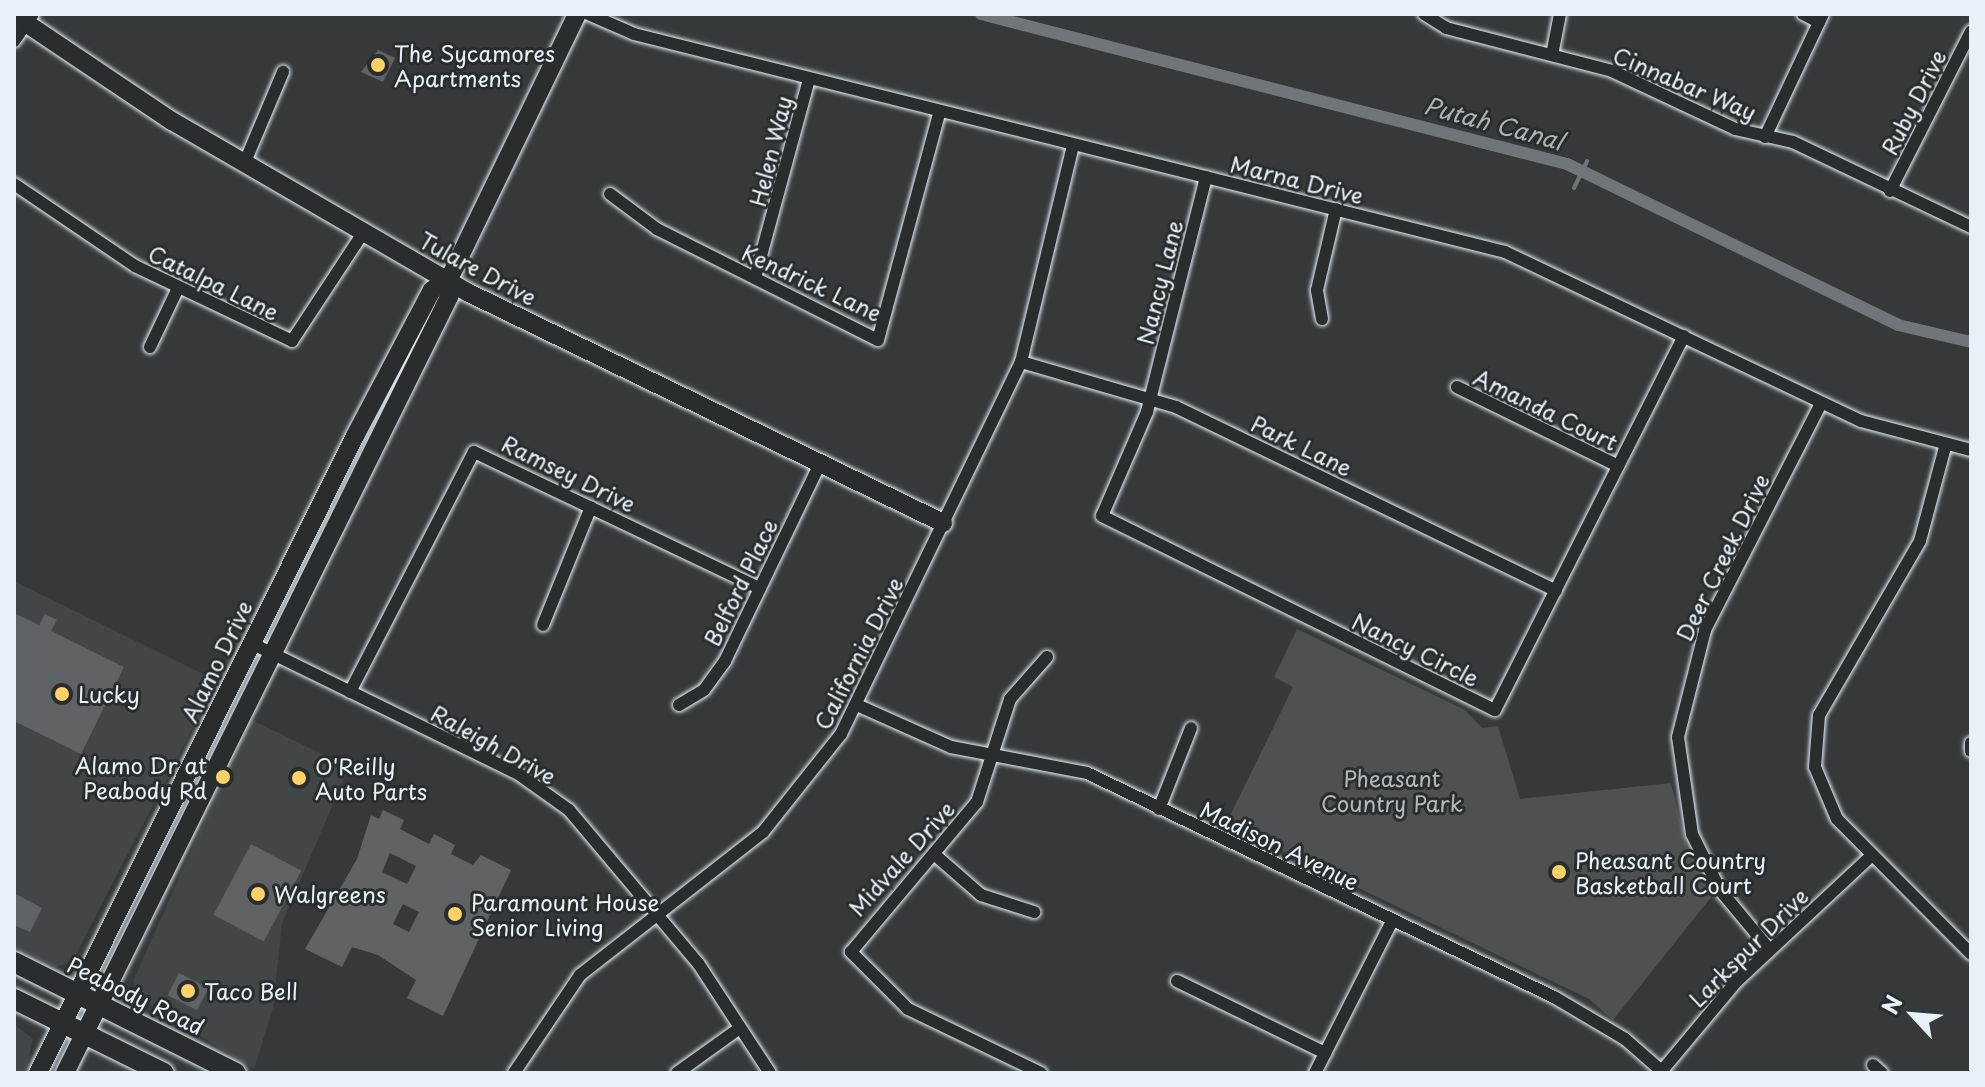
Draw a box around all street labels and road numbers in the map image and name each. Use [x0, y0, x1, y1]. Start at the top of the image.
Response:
street label: Cinnabar Way [1609, 41, 1761, 125]
street label: Ruby Drive [1875, 44, 1951, 160]
street label: Helen Way [743, 92, 797, 210]
street label: Marna Drive [1228, 150, 1366, 208]
street label: Nancy Lane [1131, 217, 1187, 347]
street label: Tulare Drive [414, 226, 542, 310]
street label: Kendrick Lane [738, 238, 886, 326]
street label: Catalpa Lane [144, 239, 284, 325]
street label: Amanda Court [1469, 363, 1623, 455]
street label: Park Lane [1248, 410, 1356, 480]
street label: Ramsey Drive [498, 429, 640, 517]
street label: Deer Creek Drive [1669, 468, 1775, 646]
street label: Belford Place [698, 514, 782, 650]
street label: California Drive [808, 572, 908, 734]
street label: Alamo Drive [175, 596, 257, 726]
street label: Nancy Circle [1348, 607, 1484, 691]
street label: Raleigh Drive [426, 698, 562, 790]
street label: Midvale Drive [842, 795, 960, 921]
street label: Madison Avenue [1197, 796, 1363, 894]
street label: Larkspur Drive [1683, 882, 1813, 1012]
street label: Peabody Road [63, 950, 209, 1040]

